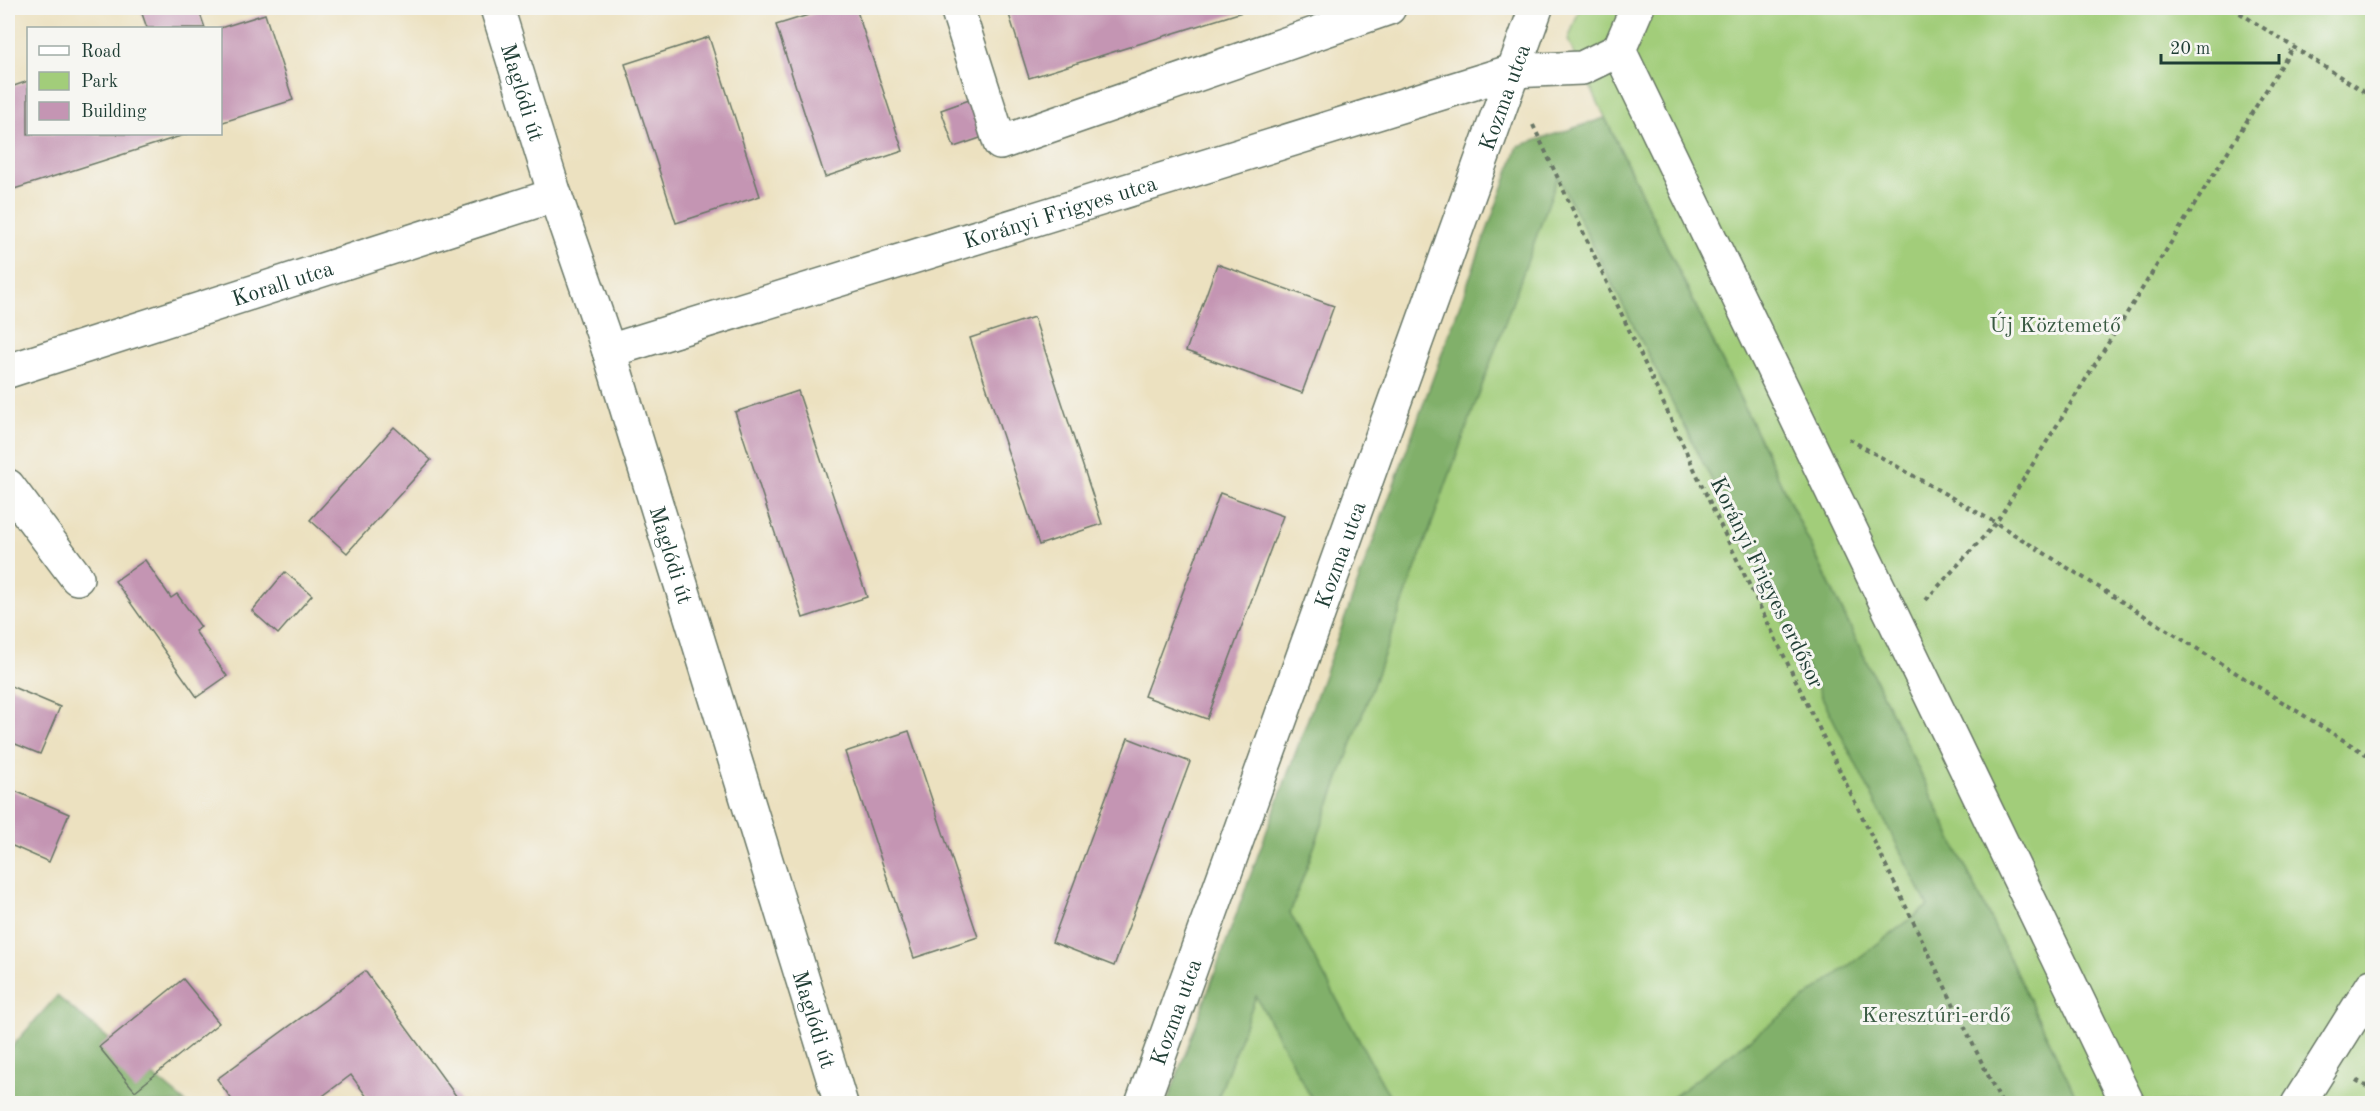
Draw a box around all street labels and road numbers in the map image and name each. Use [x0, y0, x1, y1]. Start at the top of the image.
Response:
street label: Maglódi út [496, 41, 547, 144]
street label: Kozma utca [1477, 41, 1535, 154]
street label: Korányi Frigyes utca [961, 173, 1160, 254]
street label: Korall utca [229, 258, 336, 311]
street label: Korányi Frigyes erdősor [1705, 474, 1827, 692]
street label: Kozma utca [1312, 499, 1371, 611]
street label: Maglódi út [644, 504, 695, 607]
street label: Kozma utca [1148, 956, 1206, 1069]
street label: Maglódi út [788, 968, 838, 1071]

